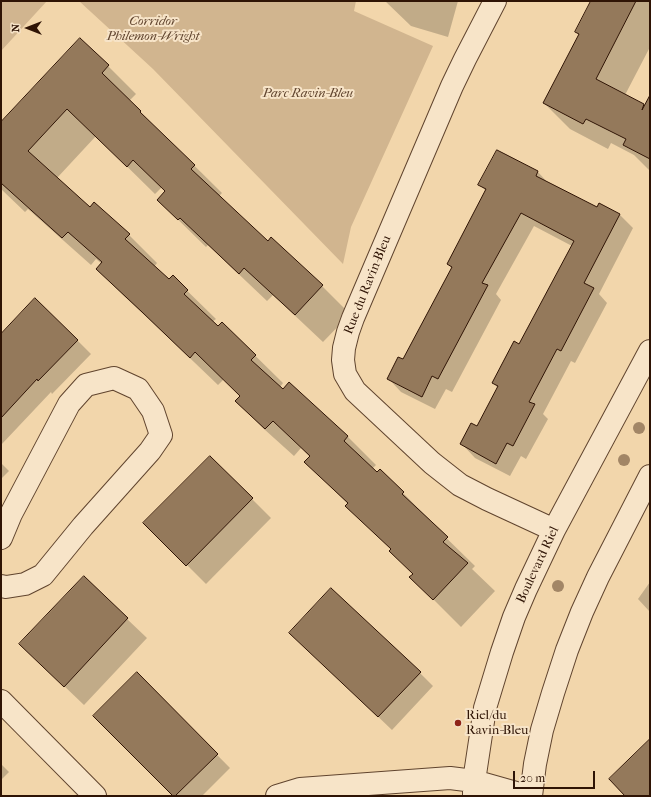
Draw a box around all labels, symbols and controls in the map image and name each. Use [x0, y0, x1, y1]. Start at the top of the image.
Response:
north arrow [8, 8, 48, 48]
park label: Corridor Philemon-Wright [107, 14, 199, 45]
text: N [9, 24, 22, 32]
park label: Parc Ravin-Bleu [263, 86, 353, 102]
street label: Rue du Ravin-Bleu [341, 233, 395, 337]
street label: Boulevard Riel [513, 524, 563, 606]
place label: Riel/du Ravin-Bleu [466, 708, 528, 739]
marker: Riel/du Ravin-Bleu [453, 718, 463, 728]
scale bar [515, 763, 597, 789]
text: 20 m [520, 771, 545, 785]

